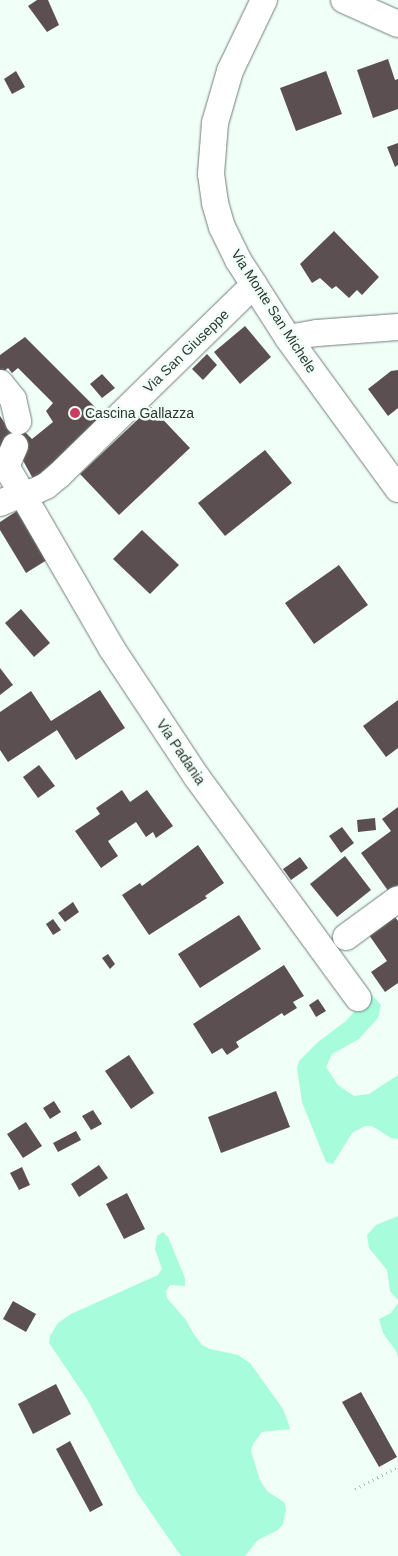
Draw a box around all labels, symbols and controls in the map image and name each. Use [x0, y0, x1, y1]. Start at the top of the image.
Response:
street label: Via Monte San Michele [228, 246, 320, 376]
street label: Via San Giuseppe [140, 306, 232, 396]
place label: Cascina Gallazza [85, 405, 194, 421]
marker: Cascina Gallazza [69, 407, 81, 419]
street label: Via Padania [153, 716, 209, 788]

